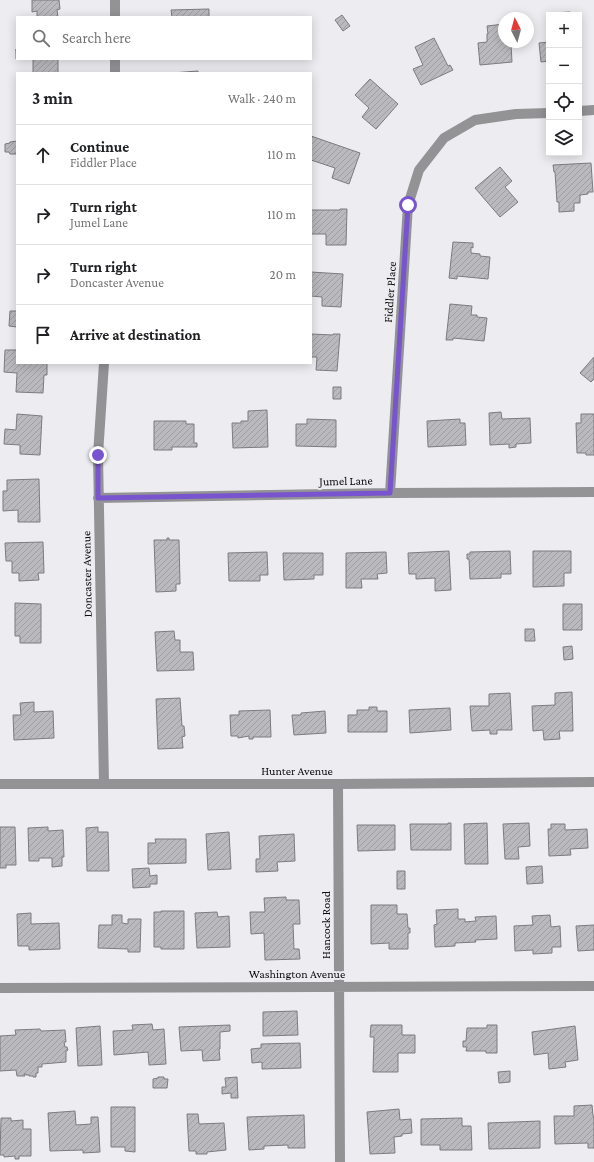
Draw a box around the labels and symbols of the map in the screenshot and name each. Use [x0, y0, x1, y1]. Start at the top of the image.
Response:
north arrow [498, 12, 534, 48]
route start [399, 196, 417, 214]
street label: Fiddler Place [381, 261, 399, 323]
route end [89, 446, 107, 464]
street label: Jumel Lane [318, 474, 373, 488]
street label: Doncaster Avenue [79, 531, 95, 617]
street label: Hunter Avenue [261, 764, 333, 778]
street label: Hancock Road [319, 890, 333, 959]
street label: Washington Avenue [249, 967, 345, 981]

